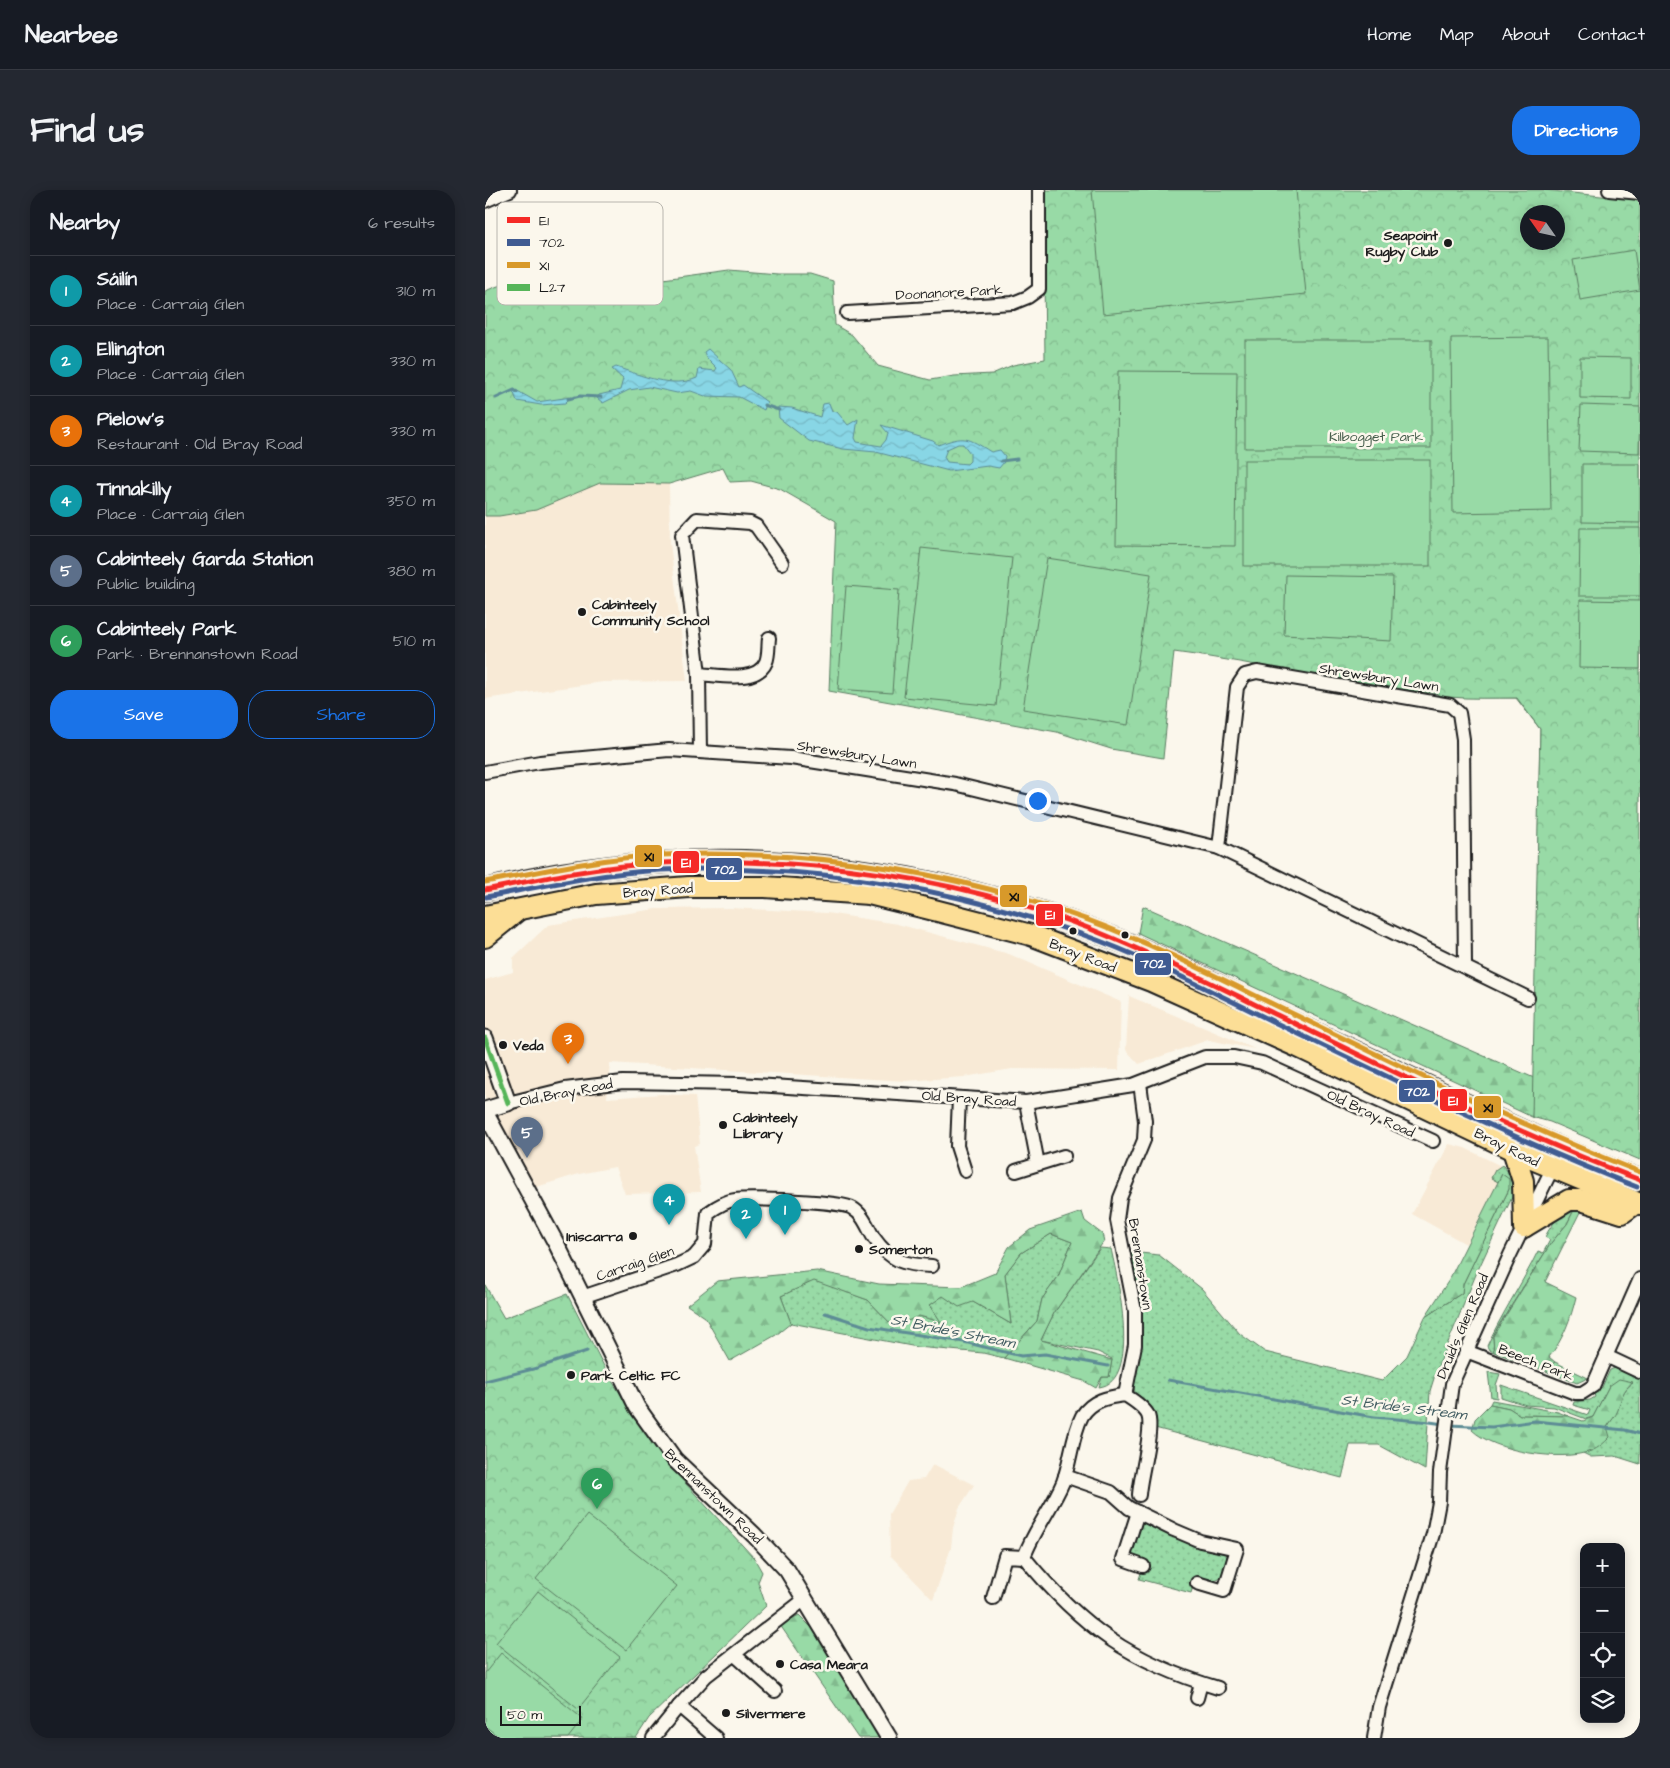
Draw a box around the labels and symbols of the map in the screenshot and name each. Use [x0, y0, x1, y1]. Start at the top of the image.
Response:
legend [497, 202, 663, 305]
north arrow [1520, 205, 1565, 250]
text: E1 [539, 211, 549, 231]
place label: Seapoint Rugby Club [1365, 226, 1438, 263]
text: 702 [539, 233, 564, 253]
marker: Seapoint Rugby Club [1442, 237, 1454, 249]
text: X1 [539, 256, 549, 276]
text: L27 [539, 278, 566, 298]
street label: Doonanore Park [895, 280, 1003, 306]
park label: Kilbogget Park [1329, 427, 1423, 447]
place label: Cabinteely Community School [592, 595, 710, 631]
marker: Cabinteely Community School [576, 606, 588, 618]
street label: Shrewsbury Lawn [1318, 659, 1440, 697]
street label: Shrewsbury Lawn [796, 736, 918, 774]
your location [1025, 788, 1051, 814]
line badge: X1 [634, 844, 663, 868]
text: X1 [644, 847, 654, 867]
line badge: E1 [672, 850, 700, 874]
text: E1 [681, 853, 691, 873]
line badge: 702 [705, 857, 743, 881]
text: 702 [710, 860, 738, 880]
street label: Bray Road [622, 879, 694, 903]
line badge: X1 [999, 884, 1028, 908]
text: X1 [1009, 887, 1019, 907]
line badge: E1 [1035, 903, 1064, 927]
text: E1 [1045, 905, 1055, 925]
unlabelled marker [1068, 926, 1078, 936]
unlabelled marker [1120, 930, 1130, 940]
street label: Bray Road [1046, 934, 1119, 978]
line badge: 702 [1134, 952, 1172, 976]
text: 702 [1139, 954, 1167, 974]
pin: 3 [552, 1023, 584, 1064]
place label: Veda [512, 1036, 545, 1056]
marker: Veda [497, 1039, 509, 1051]
street label: Old Bray Road [518, 1074, 615, 1112]
line badge: 702 [1398, 1079, 1436, 1103]
text: 702 [1403, 1082, 1431, 1102]
street label: Old Bray Road [1323, 1085, 1418, 1143]
street label: Old Bray Road [921, 1086, 1017, 1112]
line badge: E1 [1439, 1088, 1468, 1112]
text: E1 [1448, 1091, 1458, 1111]
line badge: X1 [1473, 1095, 1502, 1119]
text: X1 [1483, 1098, 1493, 1118]
place label: Cabinteely Library [733, 1108, 798, 1144]
pin: 5 [511, 1117, 543, 1158]
marker: Cabinteely Library [717, 1119, 729, 1131]
street label: Bray Road [1471, 1124, 1543, 1172]
pin: 4 [653, 1184, 685, 1225]
pin: 1 [769, 1194, 801, 1235]
pin: 2 [730, 1198, 762, 1239]
street label: Brennanstown [1123, 1217, 1157, 1311]
place label: Iniscarra [566, 1227, 624, 1247]
marker: Iniscarra [627, 1230, 639, 1242]
place label: Somerton [868, 1240, 933, 1260]
street label: Carraig Glen [594, 1241, 677, 1287]
marker: Somerton [853, 1243, 865, 1255]
street label: Druid's Glen Road [1432, 1271, 1494, 1382]
water label: St Bride's Stream [889, 1309, 1018, 1354]
street label: Beech Park [1495, 1339, 1576, 1387]
place label: Park Celtic FC [581, 1366, 681, 1386]
marker: Park Celtic FC [565, 1369, 577, 1381]
water label: St Bride's Stream [1340, 1389, 1469, 1426]
street label: Brennanstown Road [660, 1444, 767, 1549]
pin: 6 [581, 1468, 613, 1509]
place label: Casa Meara [790, 1655, 869, 1675]
marker: Casa Meara [774, 1658, 786, 1670]
scale bar [500, 1703, 581, 1726]
place label: Silvermere [735, 1704, 806, 1724]
marker: Silvermere [720, 1707, 732, 1719]

